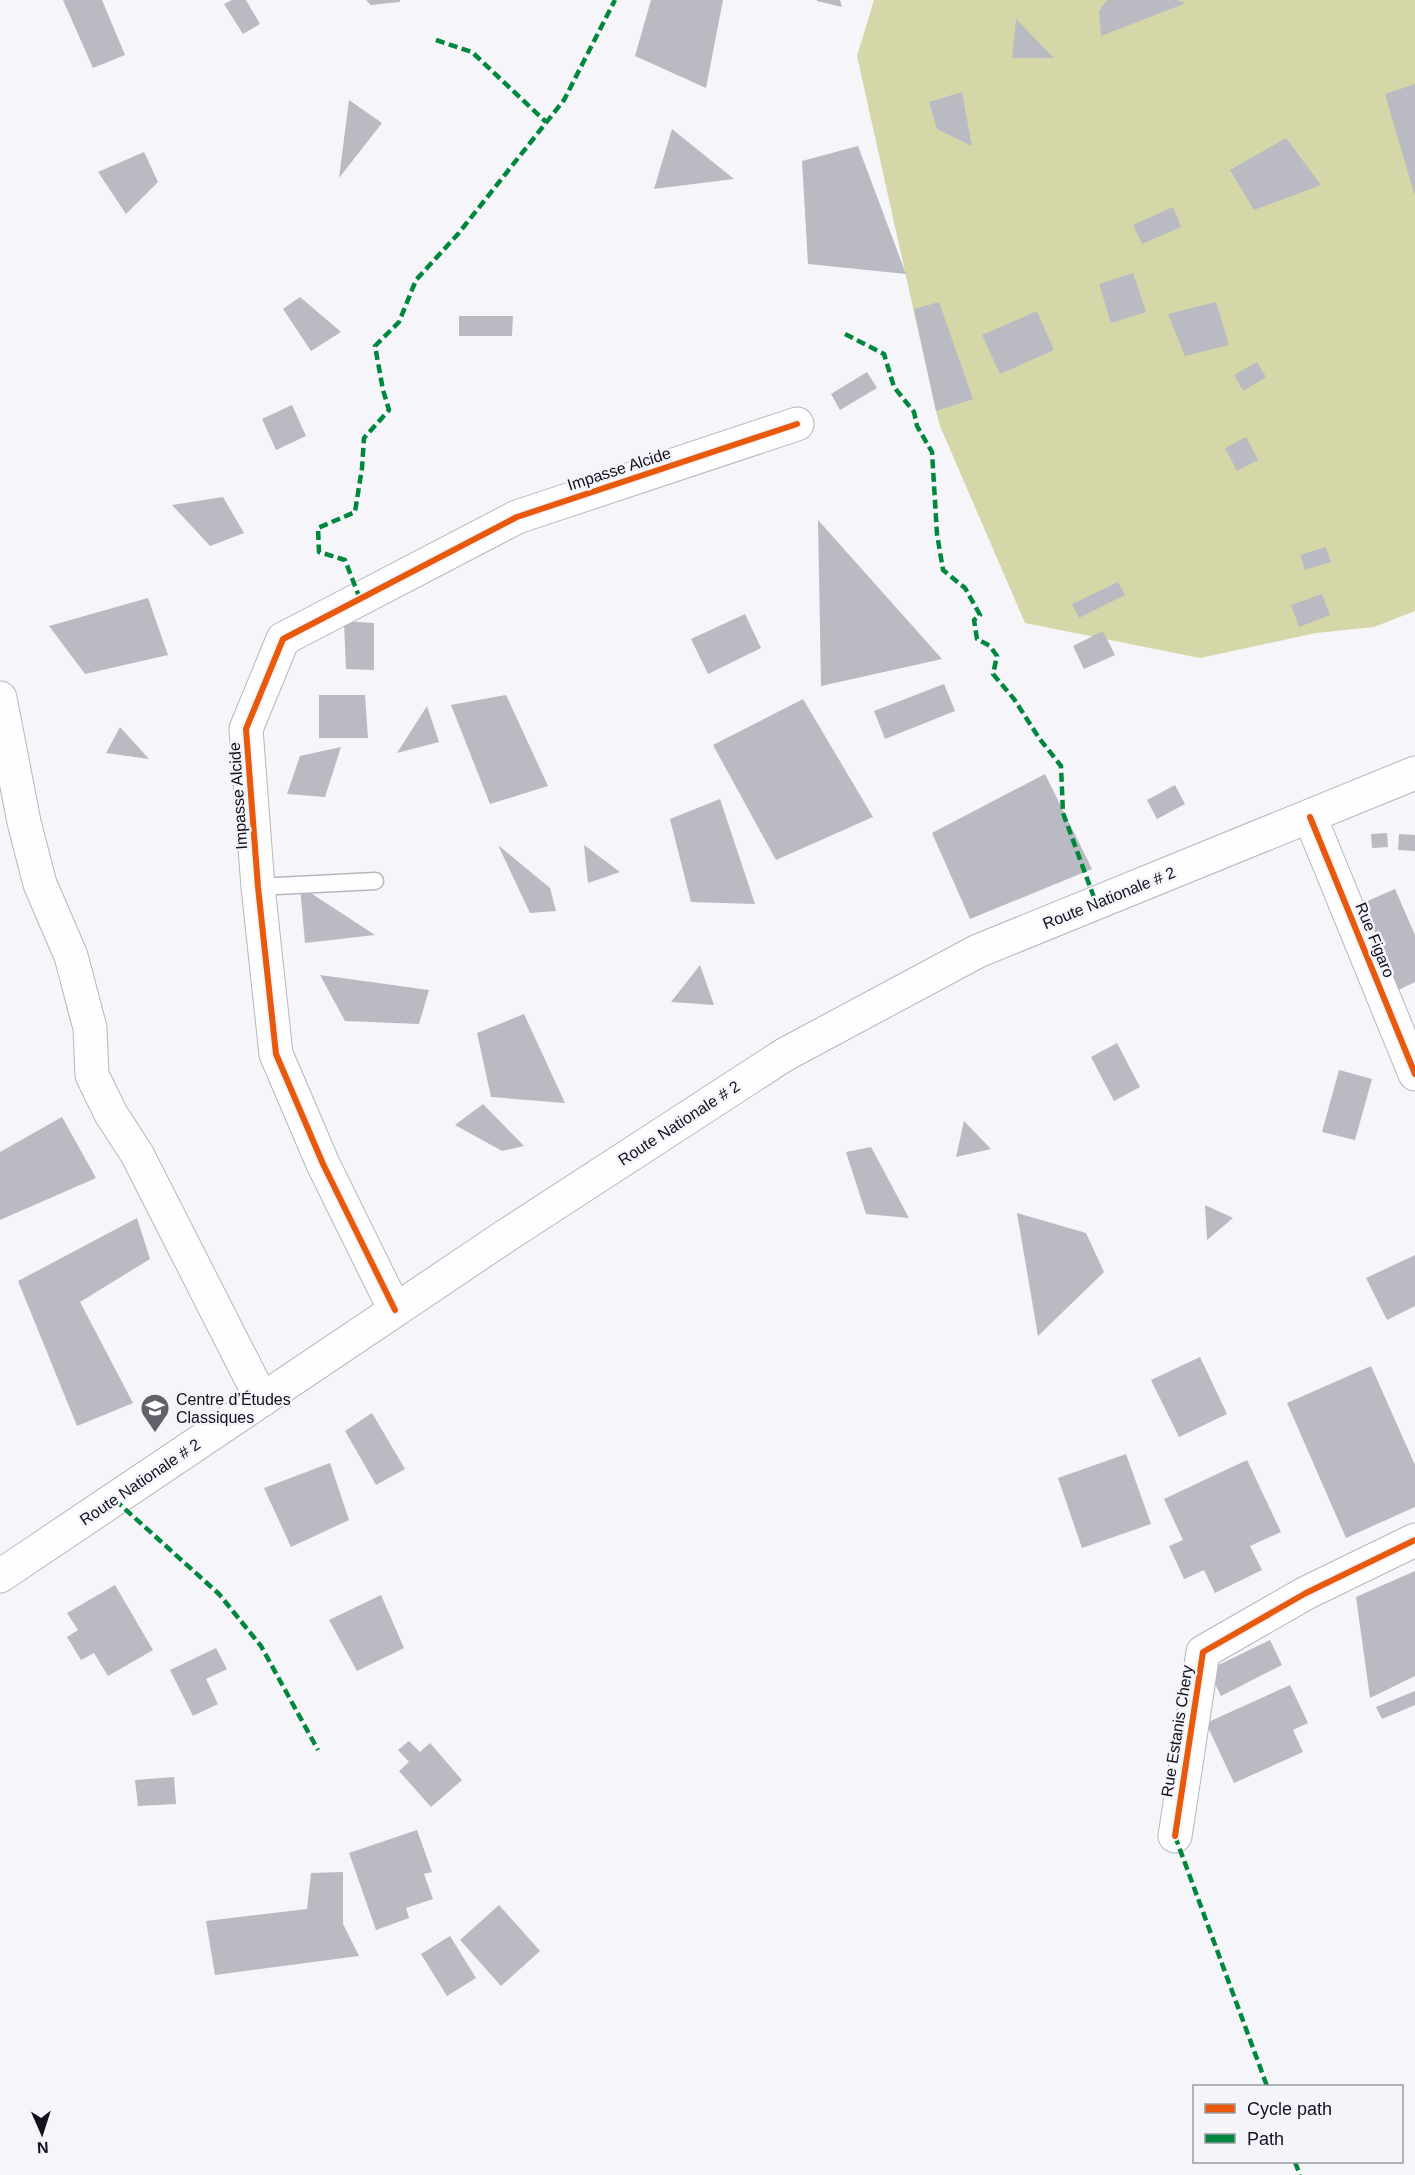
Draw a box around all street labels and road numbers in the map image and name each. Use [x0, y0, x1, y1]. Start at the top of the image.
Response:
street label: Impasse Alcide [565, 444, 673, 494]
street label: Impasse Alcide [226, 742, 250, 850]
street label: Route Nationale # 2 [1040, 864, 1178, 932]
street label: Rue Figaro [1352, 900, 1398, 980]
street label: Route Nationale # 2 [615, 1077, 743, 1169]
street label: Route Nationale # 2 [77, 1435, 203, 1529]
street label: Rue Estanis Chery [1158, 1664, 1196, 1798]

